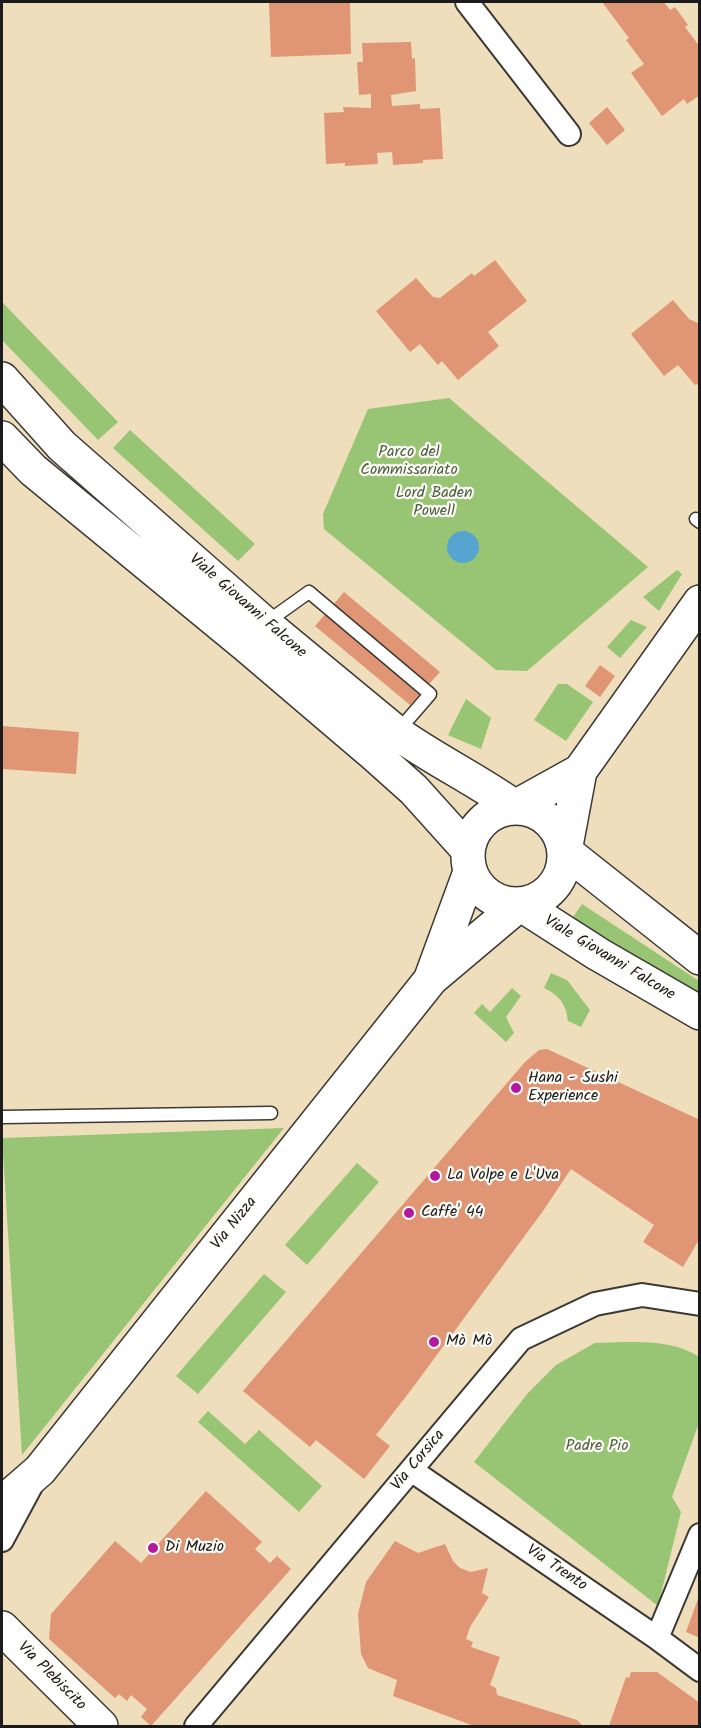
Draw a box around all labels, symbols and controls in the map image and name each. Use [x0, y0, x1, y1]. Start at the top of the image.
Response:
park label: Parco del Commissariato [360, 443, 458, 481]
park label: Lord Baden Powell [395, 484, 473, 522]
street label: Viale Giovanni Falcone [184, 551, 310, 663]
street label: Viale Giovanni Falcone [540, 912, 678, 1006]
place label: Hana - Sushi Experience [528, 1069, 618, 1107]
marker: Hana - Sushi Experience [509, 1081, 523, 1095]
place label: La Volpe e L'Uva [447, 1166, 559, 1186]
marker: La Volpe e L'Uva [428, 1169, 442, 1183]
street label: Via Nizza [208, 1194, 262, 1254]
place label: Caffe' 44 [421, 1203, 484, 1223]
marker: Caffe' 44 [402, 1206, 416, 1220]
place label: Mò Mò [446, 1332, 492, 1352]
marker: Mò Mò [427, 1335, 441, 1349]
street label: Via Corsica [388, 1427, 450, 1495]
park label: Padre Pio [566, 1437, 628, 1457]
place label: Di Muzio [165, 1538, 224, 1558]
marker: Di Muzio [146, 1541, 160, 1555]
street label: Via Trento [522, 1542, 590, 1596]
street label: Via Plebiscito [13, 1639, 89, 1715]

